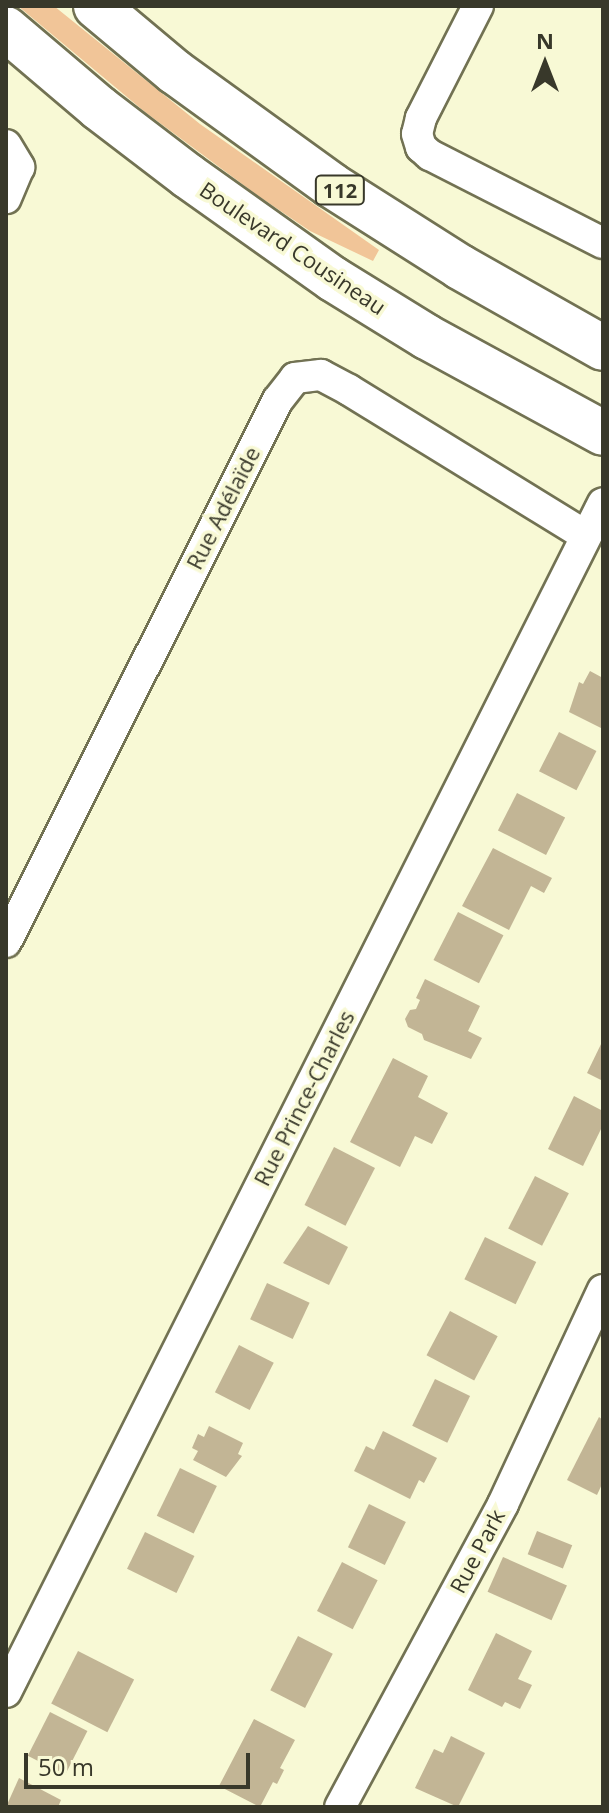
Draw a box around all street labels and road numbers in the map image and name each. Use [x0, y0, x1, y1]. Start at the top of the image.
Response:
road number: 112 [314, 174, 366, 206]
street label: Boulevard Cousineau [195, 176, 391, 320]
street label: Rue Adélaïde [181, 442, 265, 574]
street label: Rue Prince-Charles [248, 1006, 360, 1190]
street label: Rue Park [444, 1505, 510, 1597]

